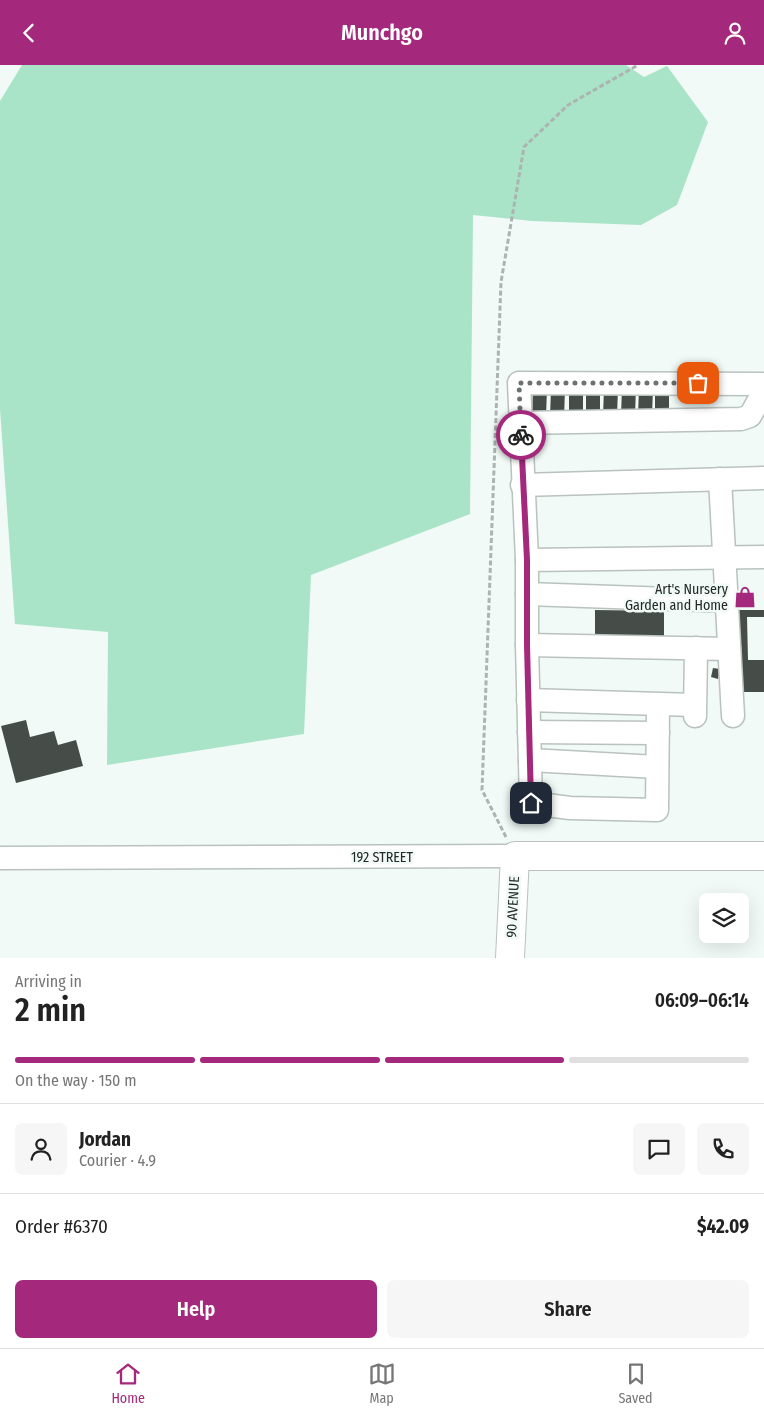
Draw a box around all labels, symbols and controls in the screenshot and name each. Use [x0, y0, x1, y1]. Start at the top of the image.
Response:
icon: back [15, 19, 43, 47]
text: Munchgo [341, 19, 423, 46]
icon: person [721, 19, 749, 47]
pin [677, 362, 719, 404]
icon: bag [684, 369, 712, 397]
courier [496, 410, 546, 460]
icon: bike [507, 421, 535, 449]
place label: Art's Nursery Garden and Home [625, 581, 729, 614]
shop icon: Art's Nursery Garden and Home [732, 584, 758, 610]
pin [510, 782, 552, 824]
icon: home [517, 789, 545, 817]
street label: 192 STREET [351, 849, 413, 866]
street label: 90 AVENUE [503, 875, 523, 938]
map controls [699, 893, 749, 943]
button: layers [699, 893, 749, 943]
text: Arriving in [15, 972, 82, 991]
text: 06:09–06:14 [655, 989, 749, 1012]
text: 2 min [15, 991, 86, 1029]
text: On the way · 150 m [15, 1071, 136, 1090]
button: person [15, 1123, 67, 1175]
button: chat [633, 1123, 685, 1175]
button: phone [697, 1123, 749, 1175]
text: Jordan [79, 1128, 131, 1151]
text: Courier · 4.9 [79, 1151, 156, 1170]
text: Order #6370 [15, 1215, 108, 1238]
text: $42.09 [697, 1215, 749, 1238]
button: Help [15, 1280, 377, 1338]
button: Share [387, 1280, 749, 1338]
tab: Home [111, 1360, 145, 1407]
tab: Map [368, 1360, 396, 1407]
tab: Saved [618, 1360, 653, 1407]

